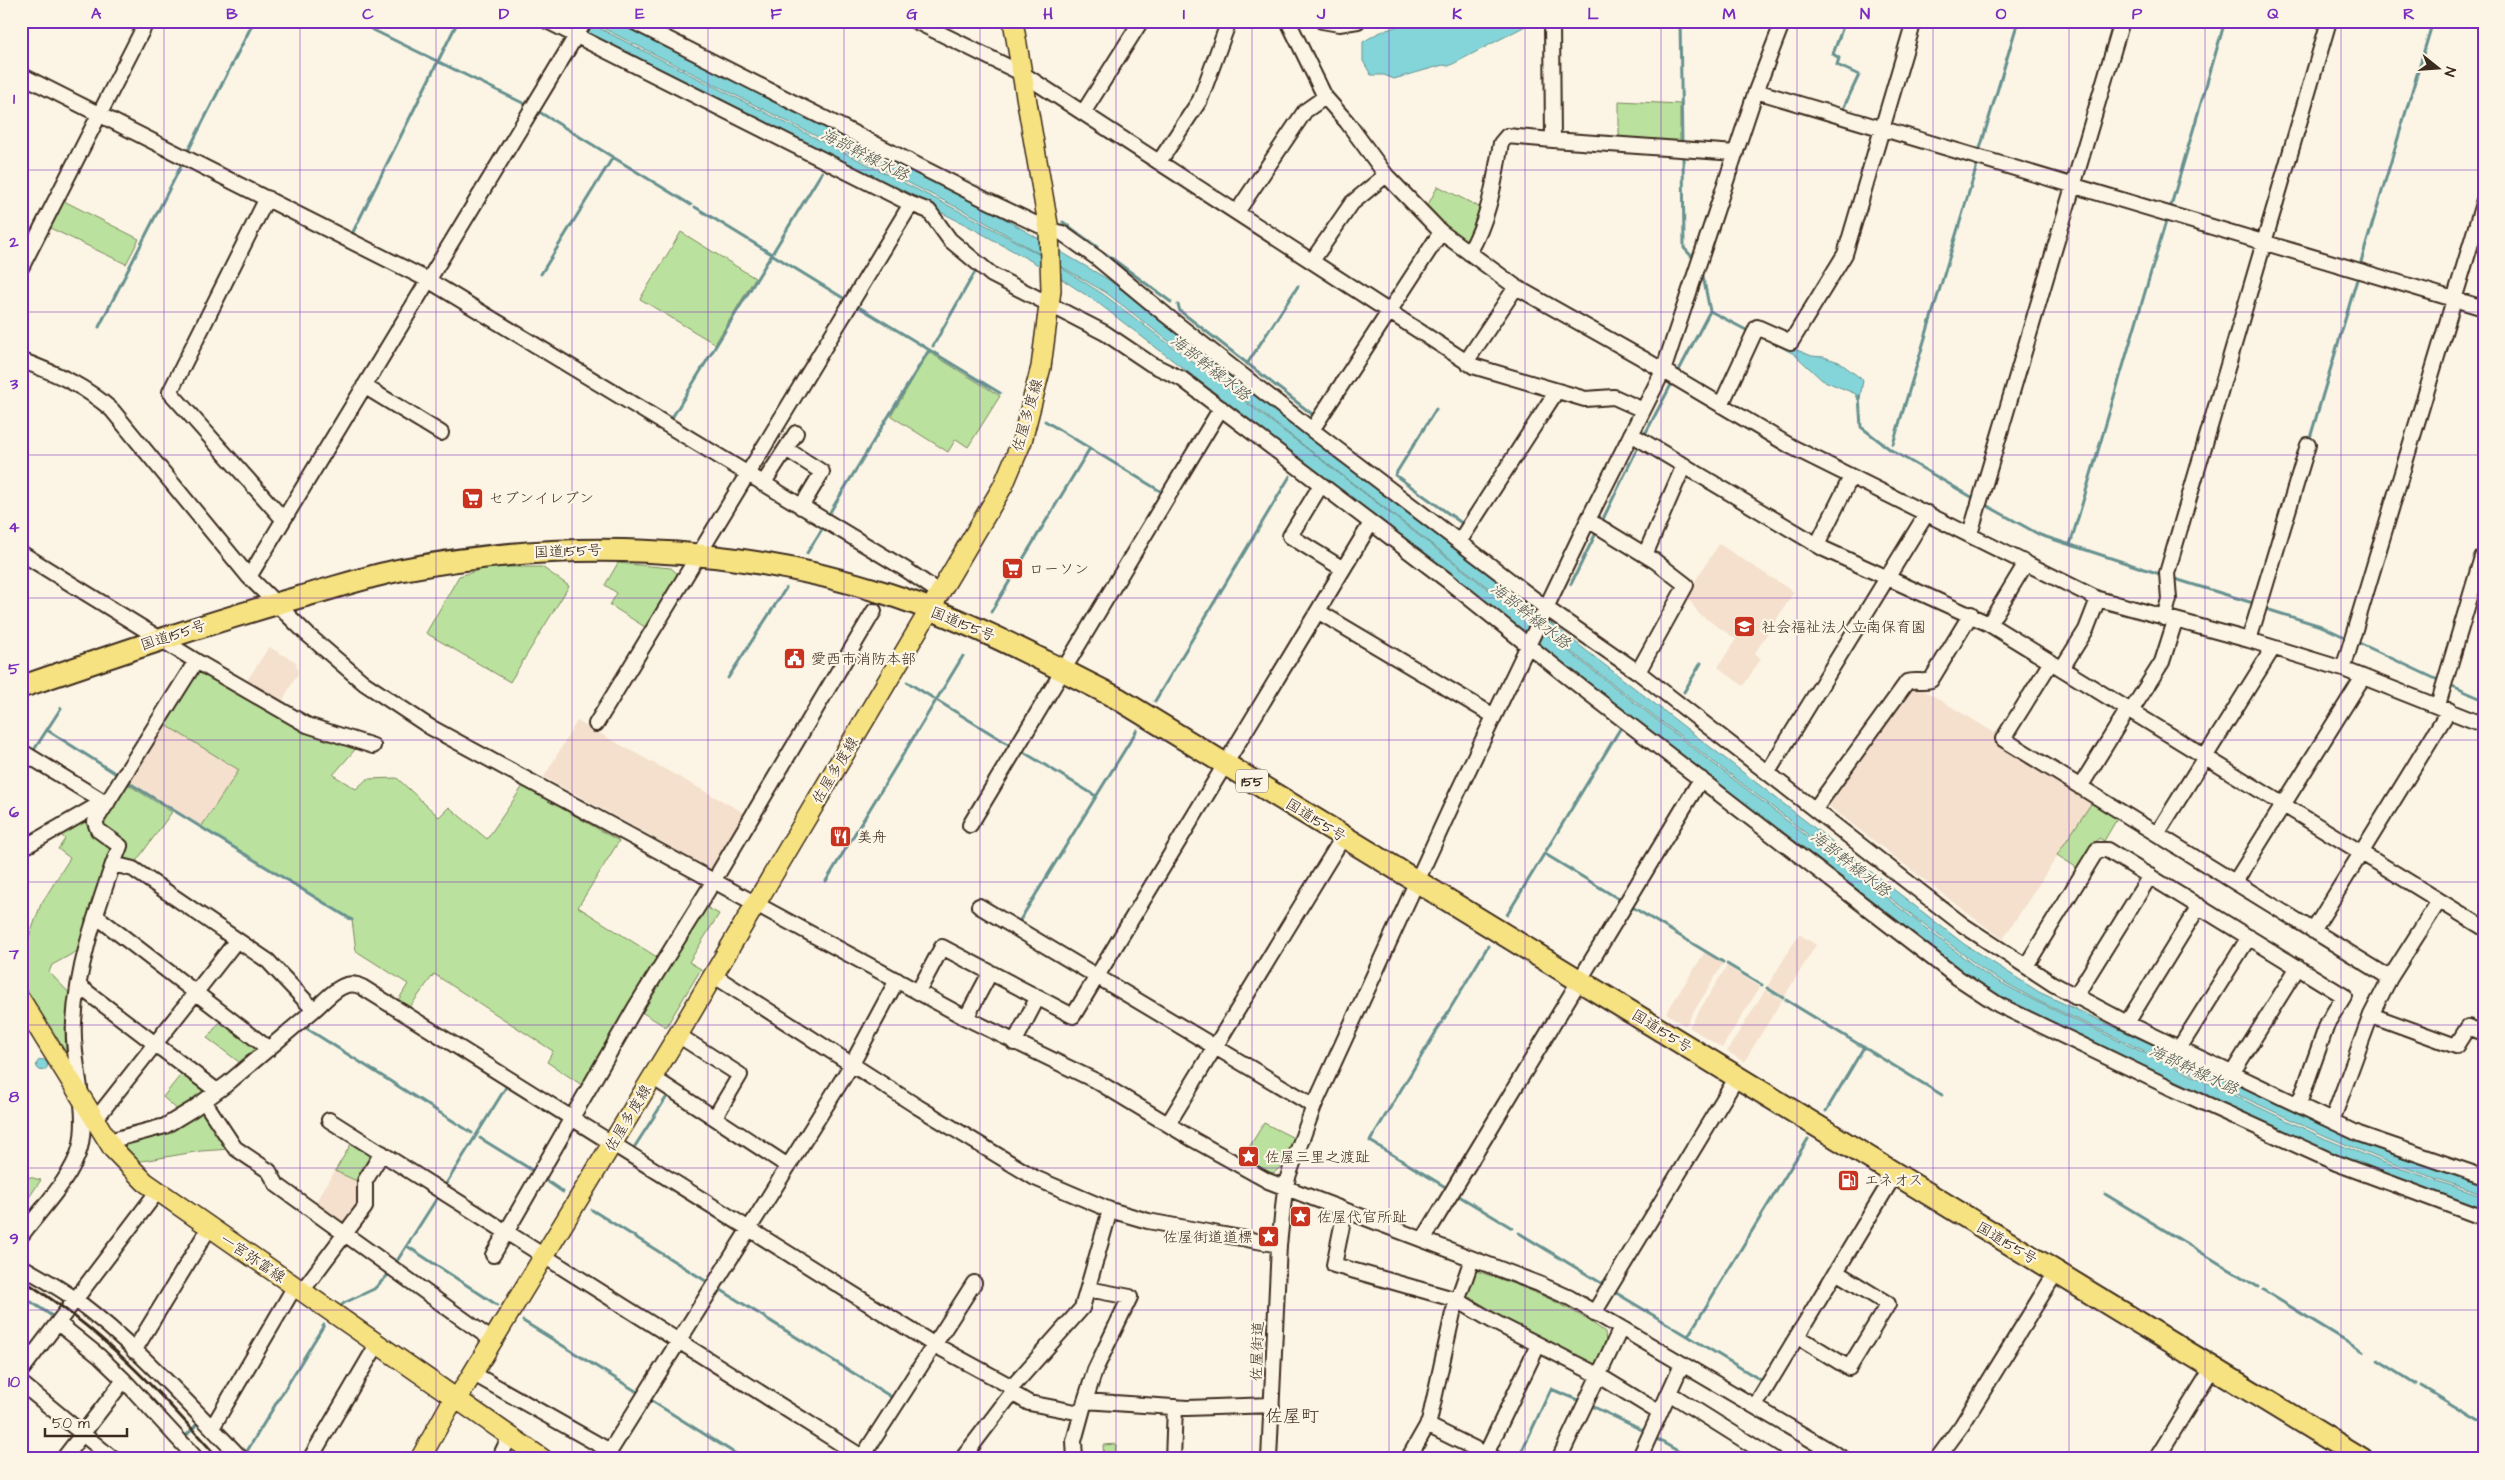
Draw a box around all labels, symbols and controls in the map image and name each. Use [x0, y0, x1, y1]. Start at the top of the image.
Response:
text: A [91, 3, 102, 25]
text: B [226, 3, 238, 25]
text: C [362, 3, 374, 25]
text: D [499, 3, 510, 25]
text: E [635, 3, 645, 25]
text: F [770, 3, 782, 25]
text: G [906, 3, 918, 25]
text: H [1043, 3, 1053, 25]
text: I [1183, 3, 1185, 25]
text: J [1316, 3, 1326, 25]
text: K [1452, 3, 1462, 25]
text: L [1587, 3, 1599, 25]
text: M [1722, 3, 1736, 25]
text: N [1860, 3, 1870, 25]
text: O [1996, 3, 2007, 25]
text: P [2132, 3, 2143, 25]
text: Q [2267, 3, 2279, 25]
text: R [2403, 3, 2415, 25]
north arrow [2412, 42, 2462, 92]
text: N [2439, 64, 2460, 79]
text: 1 [13, 88, 16, 110]
water label: 海部幹線水路 [817, 123, 913, 187]
text: 2 [8, 231, 19, 253]
water label: 海部幹線水路 [1166, 330, 1256, 407]
text: 3 [9, 373, 19, 395]
street label: 佐屋多度線 [1007, 376, 1048, 454]
supermarket icon: セブンイレブン [461, 486, 485, 510]
place label: セブンイレブン [489, 488, 594, 509]
text: 4 [9, 516, 20, 538]
street label: 国道155号 [534, 540, 602, 563]
supermarket icon: ローソン [1001, 557, 1025, 581]
place label: ローソン [1029, 559, 1089, 580]
water label: 海部幹線水路 [1486, 578, 1576, 655]
street label: 国道155号 [927, 602, 998, 647]
street label: 国道155号 [137, 615, 209, 656]
school or university icon: 社会福祉法人立南保育園 [1733, 615, 1757, 639]
place label: 社会福祉法人立南保育園 [1761, 617, 1926, 638]
public building icon: 愛西市消防本部 [783, 647, 807, 671]
place label: 愛西市消防本部 [811, 649, 916, 670]
text: 5 [8, 658, 20, 680]
street label: 佐屋多度線 [807, 733, 864, 808]
road number: 155 [1236, 769, 1268, 792]
street label: 国道155号 [1281, 793, 1350, 847]
text: 6 [9, 801, 19, 823]
restaurant icon: 美舟 [829, 825, 853, 849]
water label: 海部幹線水路 [1806, 826, 1896, 903]
place label: 美舟 [857, 827, 887, 848]
text: 7 [8, 943, 19, 965]
street label: 国道155号 [1627, 1004, 1696, 1058]
water label: 海部幹線水路 [2145, 1040, 2243, 1101]
street label: 佐屋多度線 [600, 1081, 657, 1156]
text: 8 [9, 1086, 20, 1108]
place icon: 佐屋三里之渡趾 [1237, 1145, 1261, 1169]
place label: 佐屋三里之渡趾 [1265, 1147, 1370, 1168]
fuel station icon: エネオス [1836, 1168, 1860, 1192]
place label: エネオス [1864, 1170, 1923, 1191]
place icon: 佐屋代官所趾 [1289, 1205, 1313, 1229]
place label: 佐屋代官所趾 [1317, 1207, 1407, 1228]
street label: 国道155号 [1972, 1217, 2041, 1270]
place icon: 佐屋街道道標 [1257, 1225, 1281, 1249]
place label: 佐屋街道道標 [1163, 1227, 1253, 1248]
text: 9 [9, 1228, 19, 1250]
street label: 一宮弥富線 [216, 1229, 290, 1288]
street label: 佐屋街道 [1246, 1321, 1269, 1381]
text: 10 [8, 1371, 20, 1393]
district label: 佐屋町 [1265, 1404, 1319, 1429]
scale bar [45, 1405, 128, 1437]
text: 50 m [52, 1413, 90, 1434]

